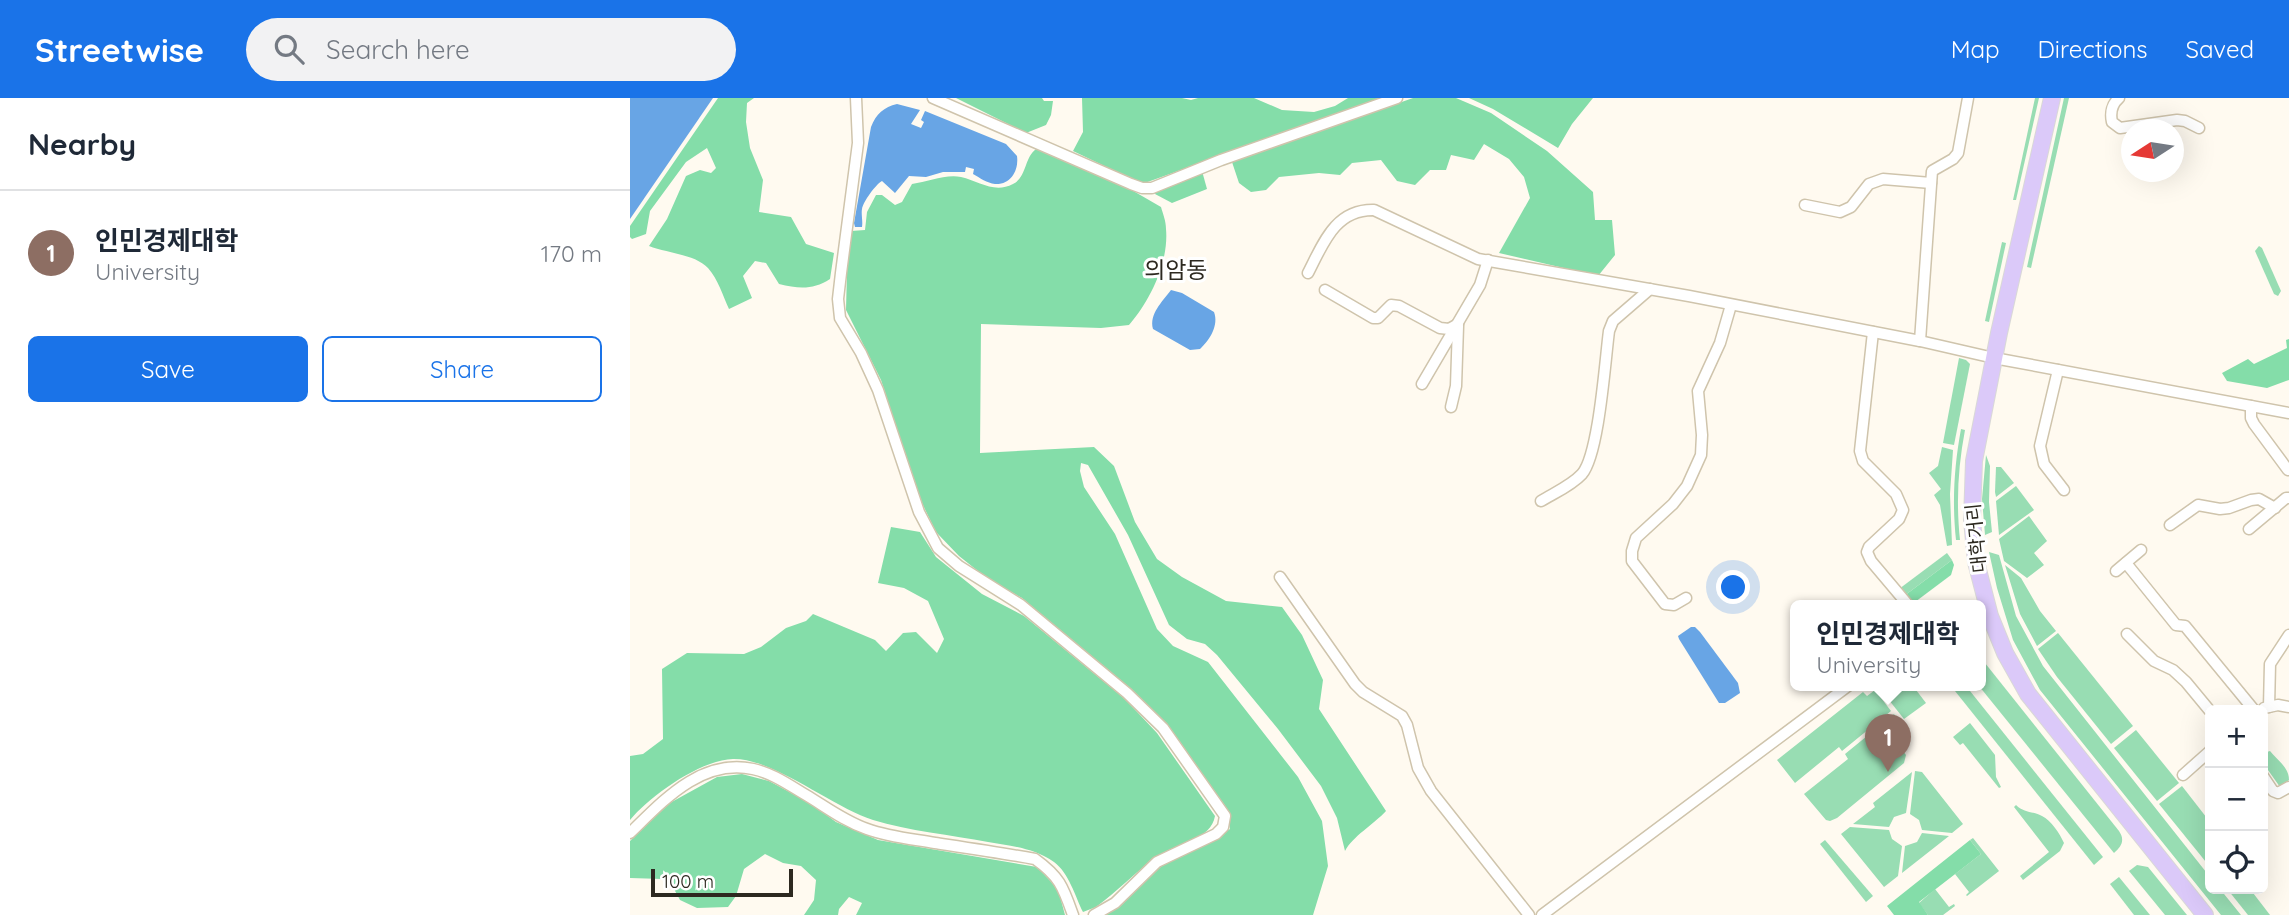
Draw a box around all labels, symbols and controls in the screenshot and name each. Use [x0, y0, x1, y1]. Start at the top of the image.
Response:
search box [246, 18, 736, 81]
text: Streetwise [35, 29, 204, 70]
icon: search [270, 30, 308, 68]
text: Search here [326, 33, 470, 66]
text: Map [1951, 34, 2000, 64]
text: Directions [2038, 34, 2148, 64]
text: Saved [2186, 34, 2254, 64]
north arrow [2121, 119, 2184, 182]
text: Nearby [28, 125, 136, 163]
text: 인민경제대학 [95, 224, 239, 257]
text: 1 [47, 239, 55, 268]
text: 170 m [541, 239, 602, 268]
district label: 의암동 [1144, 255, 1208, 284]
text: University [95, 257, 200, 286]
button: Save [28, 336, 308, 402]
button: Share [322, 336, 602, 402]
street label: 대학거리 [1960, 502, 1992, 574]
your location [1716, 570, 1750, 604]
popup [1790, 600, 1986, 691]
text: 인민경제대학 [1816, 617, 1960, 650]
text: University [1816, 650, 1921, 679]
map controls [2205, 705, 2268, 894]
button: + [2205, 705, 2268, 768]
pin: 1 [1865, 714, 1911, 772]
button: − [2205, 768, 2268, 831]
button: locate [2205, 831, 2268, 894]
scale bar [651, 866, 793, 898]
text: 100 m [662, 869, 714, 893]

